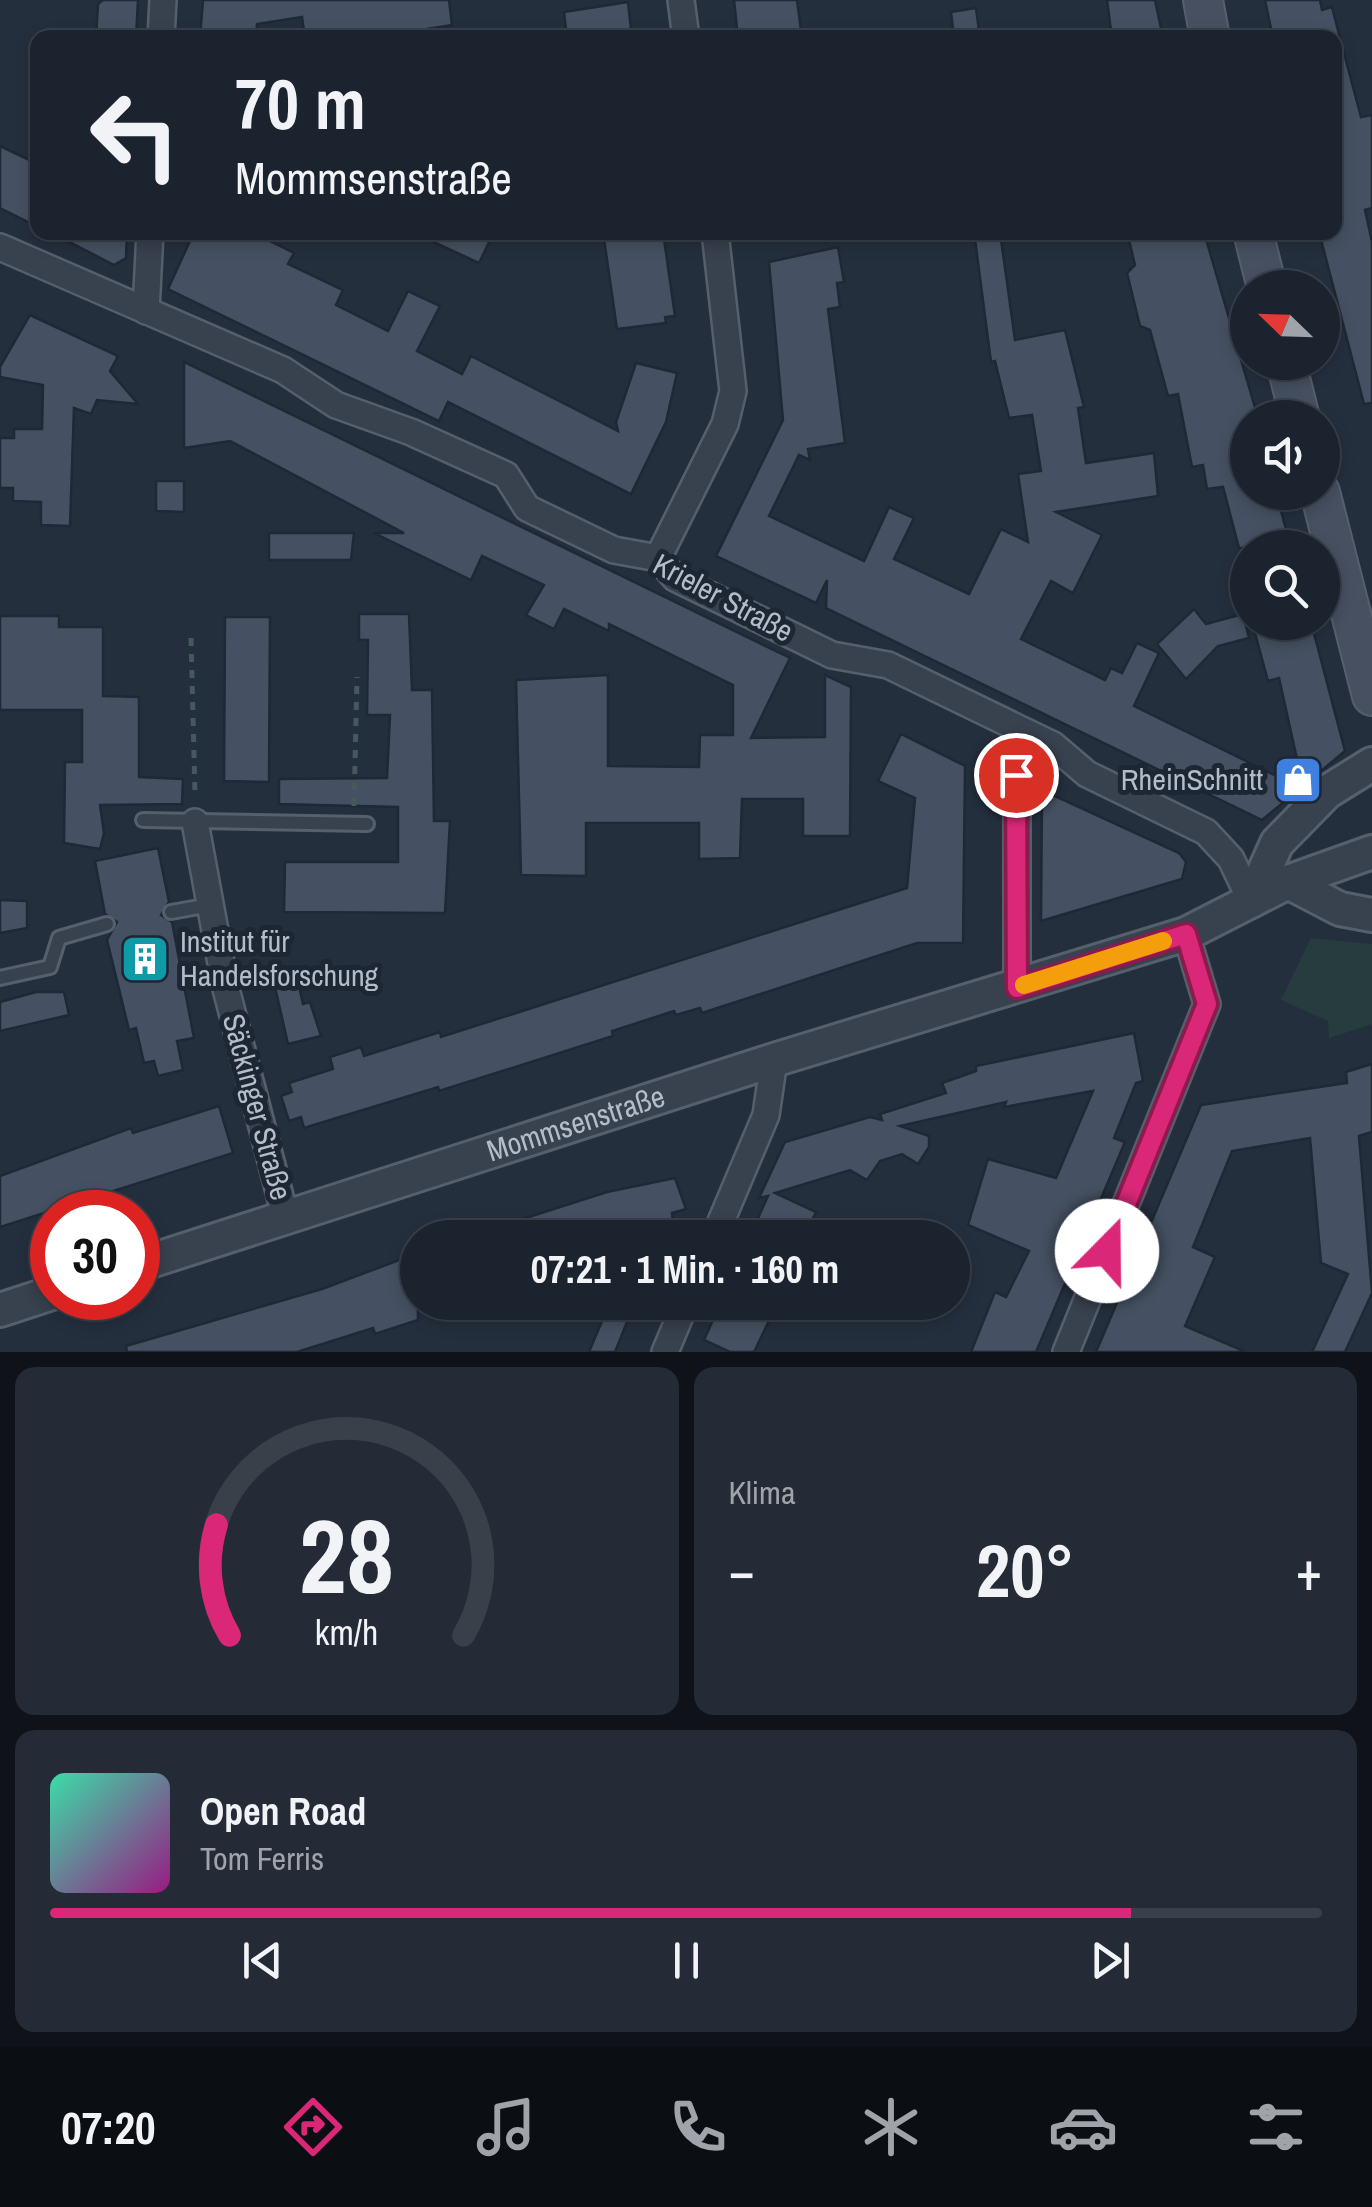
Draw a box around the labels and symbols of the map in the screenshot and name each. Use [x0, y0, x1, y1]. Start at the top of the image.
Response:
north arrow [1230, 270, 1340, 380]
street label: Krieler Straße [646, 544, 800, 651]
pin [974, 733, 1059, 818]
shop icon: RheinSchnitt [1272, 754, 1324, 806]
place label: RheinSchnitt [1121, 759, 1263, 799]
place label: Institut für Handelsforschung [180, 921, 379, 995]
building icon: Institut für Handelsforschung [119, 933, 171, 985]
street label: Säckinger Straße [214, 1009, 302, 1204]
street label: Mommsenstraße [482, 1076, 670, 1170]
speed limit sign: 30 [30, 1190, 160, 1320]
position arrow [1055, 1199, 1159, 1303]

